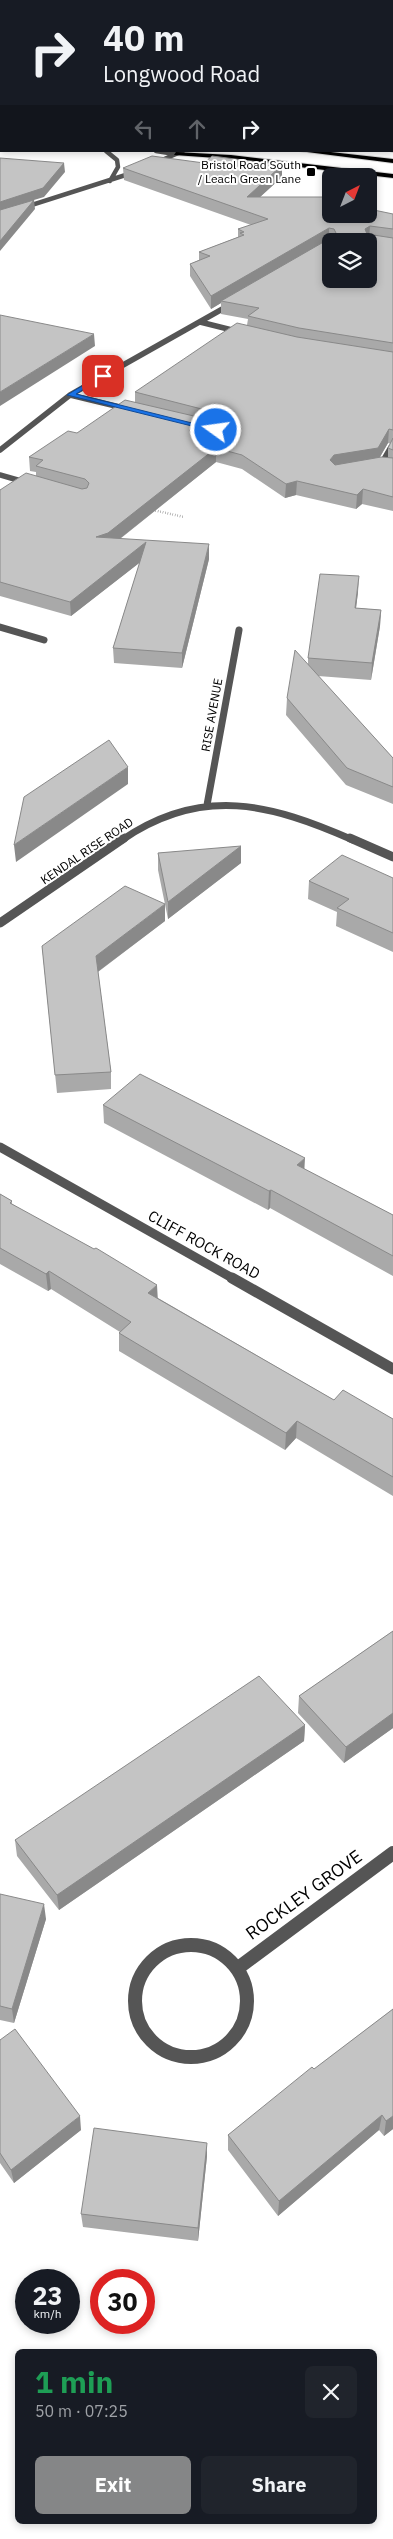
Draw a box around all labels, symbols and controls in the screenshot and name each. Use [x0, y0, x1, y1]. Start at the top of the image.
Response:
text: 40 m [103, 15, 185, 61]
icon: right [20, 20, 85, 85]
text: Longwood Road [103, 59, 260, 88]
icon: left [130, 115, 158, 143]
icon: ahead [183, 115, 211, 143]
icon: right [236, 115, 264, 143]
place label: Bristol Road South / Leach Green Lane [198, 157, 301, 186]
marker: Bristol Road South / Leach Green Lane [305, 166, 317, 178]
north arrow [322, 168, 378, 222]
map controls [322, 168, 377, 288]
button: layers [322, 233, 377, 288]
pin [82, 355, 124, 397]
icon: arrive [89, 362, 117, 390]
position arrow [189, 403, 241, 455]
street label: RISE AVENUE [198, 677, 225, 753]
street label: KENDAL RISE ROAD [38, 814, 136, 887]
street label: CLIFF ROCK ROAD [145, 1206, 264, 1283]
street label: ROCKLEY GROVE [241, 1845, 367, 1945]
speed limit sign: 30 [90, 2269, 155, 2334]
text: 23 [32, 2279, 63, 2312]
text: km/h [33, 2306, 62, 2321]
text: 1 min [35, 2362, 113, 2401]
button: close [305, 2366, 357, 2418]
text: 50 m · 07:25 [35, 2401, 128, 2421]
button: Exit [35, 2456, 191, 2514]
button: Share [201, 2456, 357, 2514]

